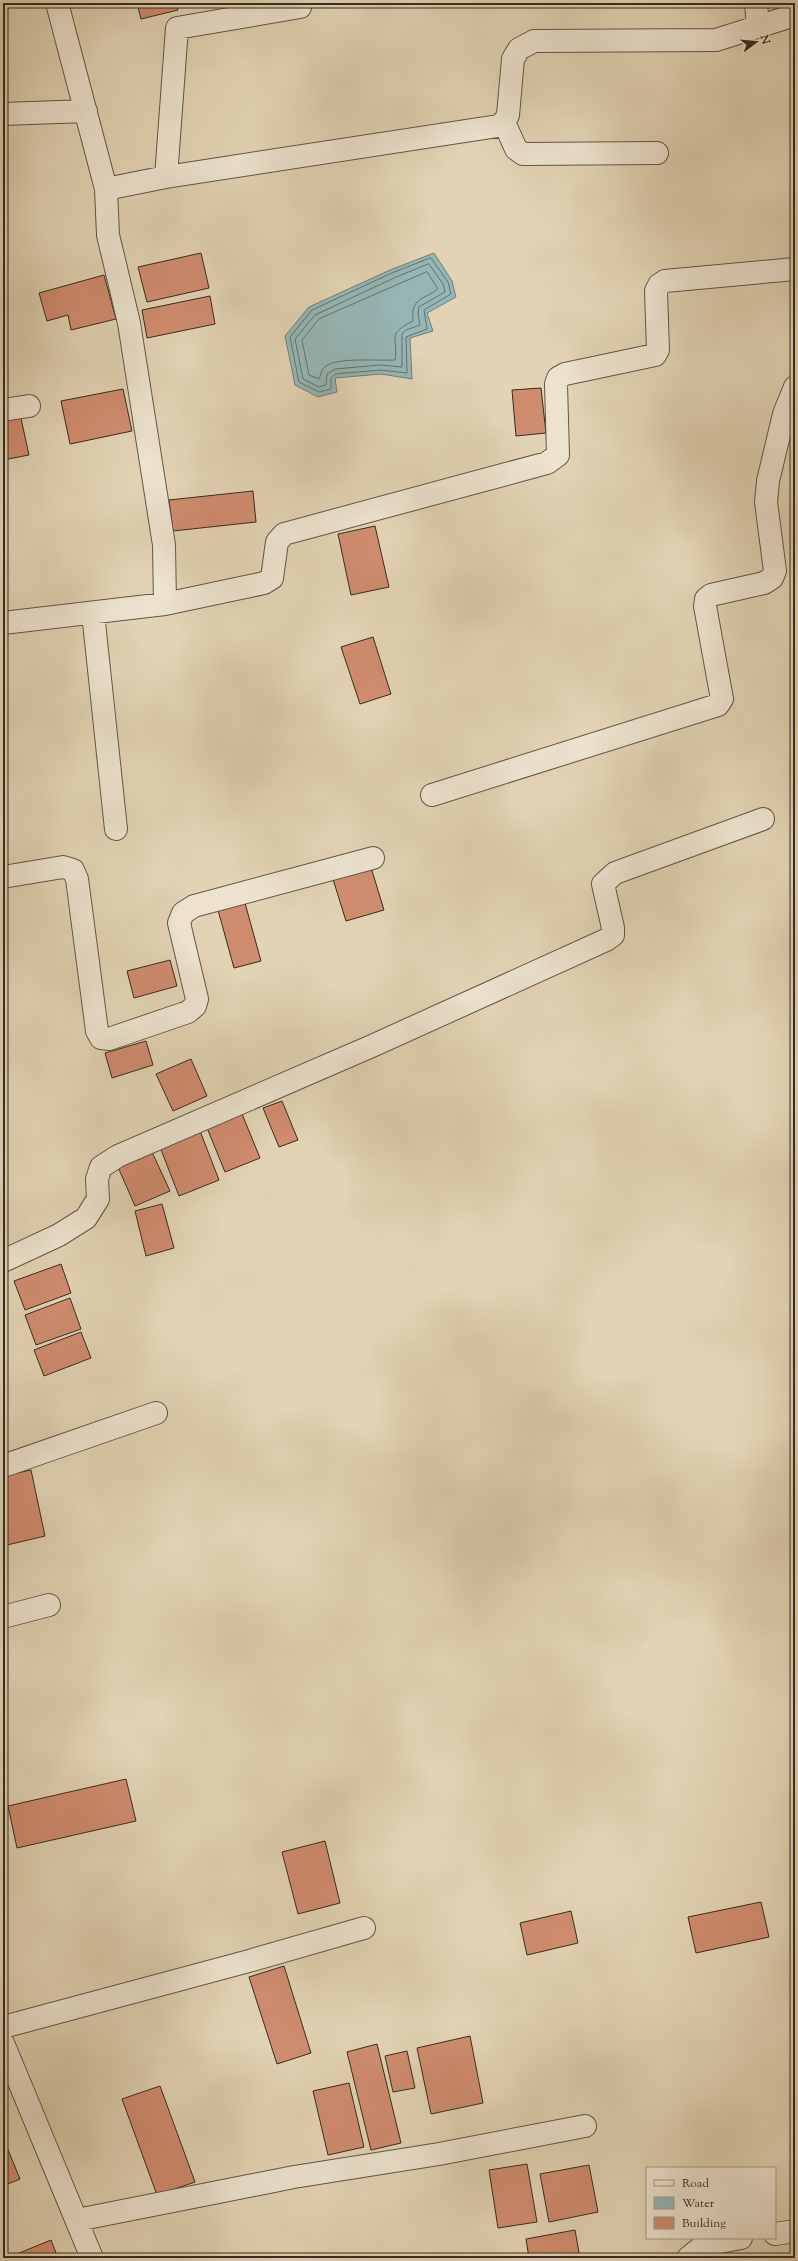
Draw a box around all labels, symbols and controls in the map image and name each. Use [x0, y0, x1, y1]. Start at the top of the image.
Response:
north arrow [736, 22, 776, 62]
text: N [755, 32, 774, 46]
legend [646, 2167, 776, 2239]
text: Road [682, 2175, 709, 2193]
text: Water [682, 2195, 715, 2213]
text: Building [682, 2215, 726, 2233]

